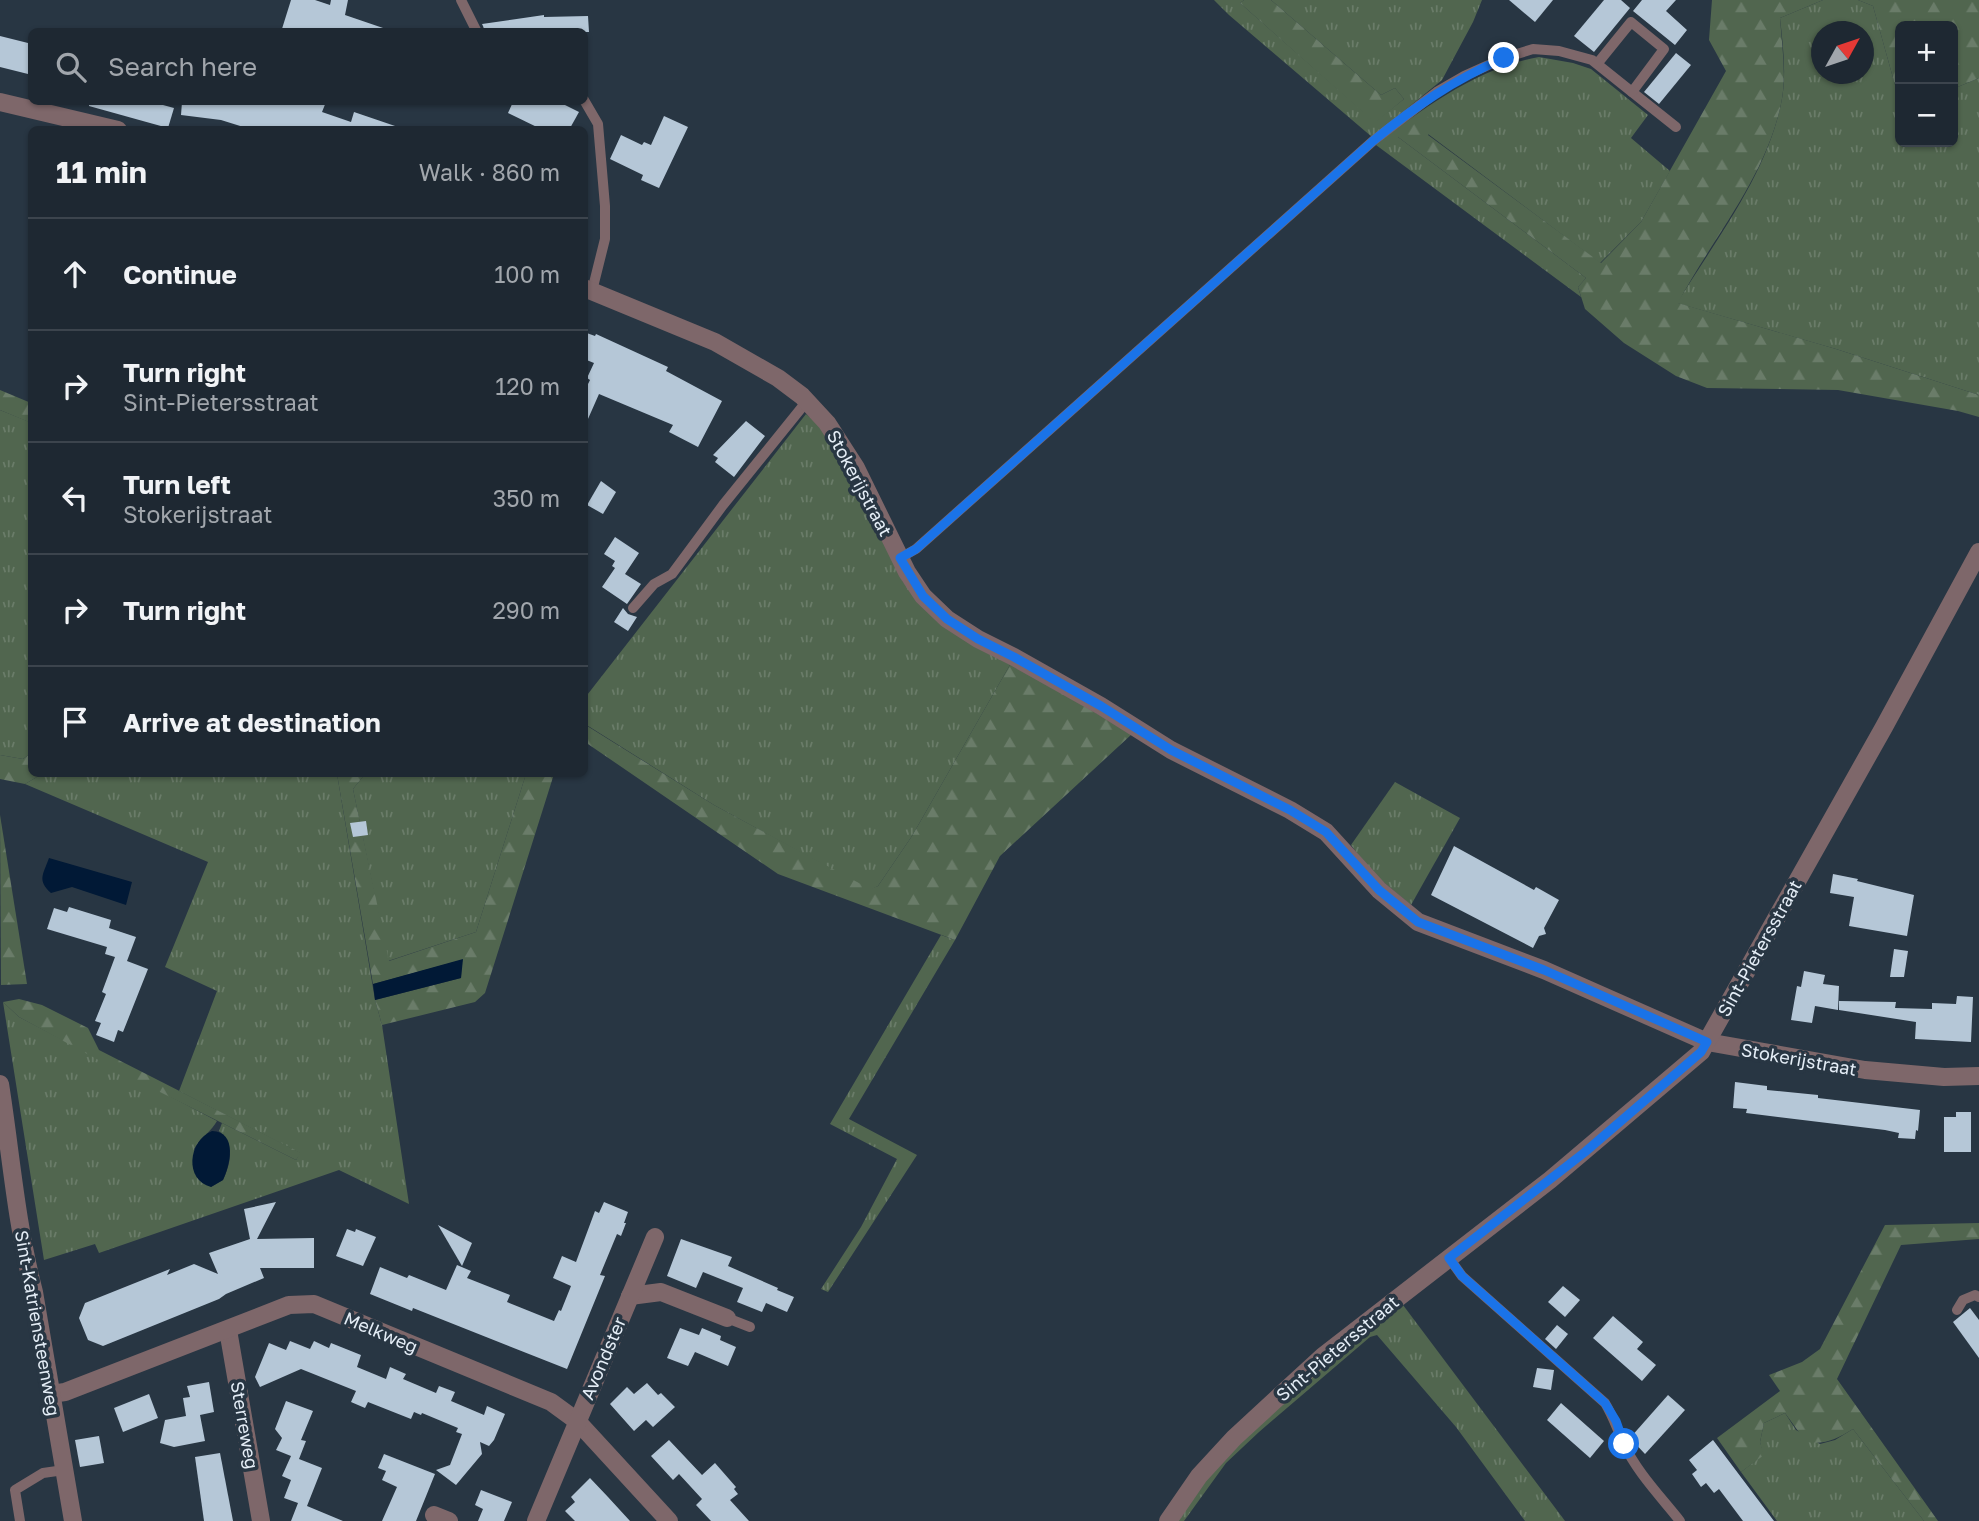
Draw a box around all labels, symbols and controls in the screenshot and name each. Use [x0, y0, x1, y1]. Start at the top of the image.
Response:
north arrow [1811, 21, 1874, 84]
map controls [1895, 21, 1958, 147]
button: + [1895, 21, 1958, 84]
search box [28, 28, 588, 105]
route end [1488, 42, 1519, 73]
icon: search [52, 48, 90, 86]
text: Search here [108, 51, 257, 82]
button: − [1895, 84, 1958, 147]
text: 11 min [56, 154, 147, 190]
text: Walk · 860 m [419, 158, 560, 186]
icon: ahead [56, 255, 94, 293]
text: Continue [123, 259, 237, 290]
text: 100 m [494, 260, 560, 288]
text: Turn right [123, 357, 246, 388]
icon: right [56, 367, 94, 405]
text: 120 m [495, 372, 560, 400]
text: Sint-Pietersstraat [123, 388, 319, 416]
street label: Stokerijstraat [823, 426, 897, 540]
text: Turn left [123, 469, 231, 500]
icon: left [56, 479, 94, 517]
text: 350 m [493, 484, 560, 512]
text: Stokerijstraat [123, 500, 273, 528]
icon: right [56, 591, 94, 629]
text: Turn right [123, 595, 246, 626]
text: 290 m [492, 596, 560, 624]
icon: arrive [56, 703, 94, 741]
text: Arrive at destination [123, 707, 381, 738]
street label: Sint-Pietersstraat [1712, 876, 1806, 1020]
street label: Stokerijstraat [1739, 1038, 1859, 1080]
street label: Sint-Katriensteenweg [11, 1228, 65, 1418]
street label: Sint-Pietersstraat [1271, 1290, 1403, 1406]
street label: Melkweg [341, 1307, 421, 1357]
street label: Avondster [576, 1313, 630, 1403]
street label: Sterreweg [226, 1379, 264, 1471]
route start [1608, 1428, 1639, 1459]

